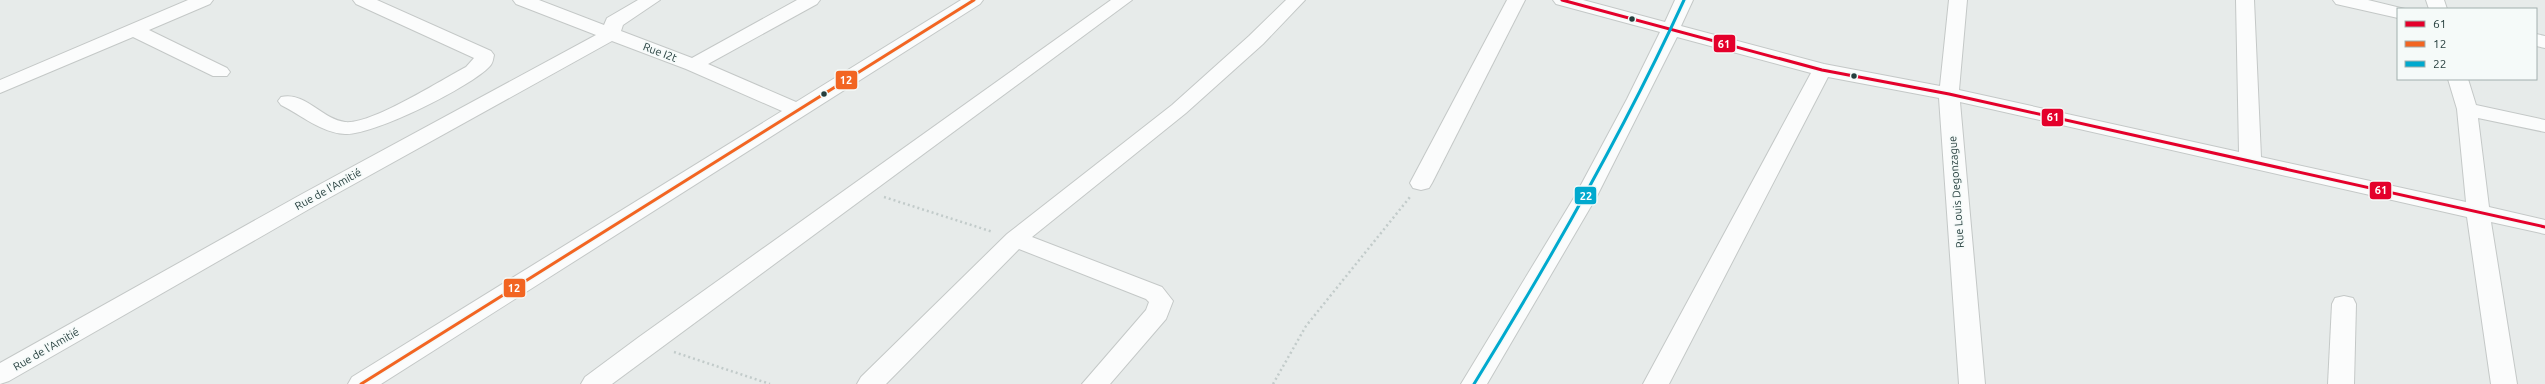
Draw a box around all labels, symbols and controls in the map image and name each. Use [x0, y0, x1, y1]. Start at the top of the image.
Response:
legend [2397, 8, 2537, 80]
unlabelled marker [1627, 14, 1637, 24]
text: 61 [2433, 17, 2447, 30]
line badge: 61 [1713, 34, 1736, 53]
text: 12 [2433, 37, 2447, 50]
text: 61 [1718, 38, 1730, 50]
street label: Rue I2t [641, 40, 679, 64]
text: 22 [2433, 57, 2447, 70]
line badge: 12 [835, 70, 858, 90]
unlabelled marker [1849, 71, 1859, 81]
text: 12 [840, 74, 852, 86]
unlabelled marker [819, 89, 829, 99]
line badge: 61 [2041, 108, 2064, 127]
text: 61 [2047, 111, 2059, 123]
street label: Rue Louis Degonzague [1946, 136, 1966, 248]
street label: Rue de l'Amitié [293, 166, 363, 212]
line badge: 61 [2369, 181, 2392, 200]
text: 61 [2375, 184, 2387, 196]
line badge: 22 [1574, 186, 1597, 205]
text: 22 [1580, 190, 1592, 202]
line badge: 12 [503, 278, 526, 298]
text: 12 [508, 282, 520, 294]
street label: Rue de l'Amitié [11, 325, 81, 373]

